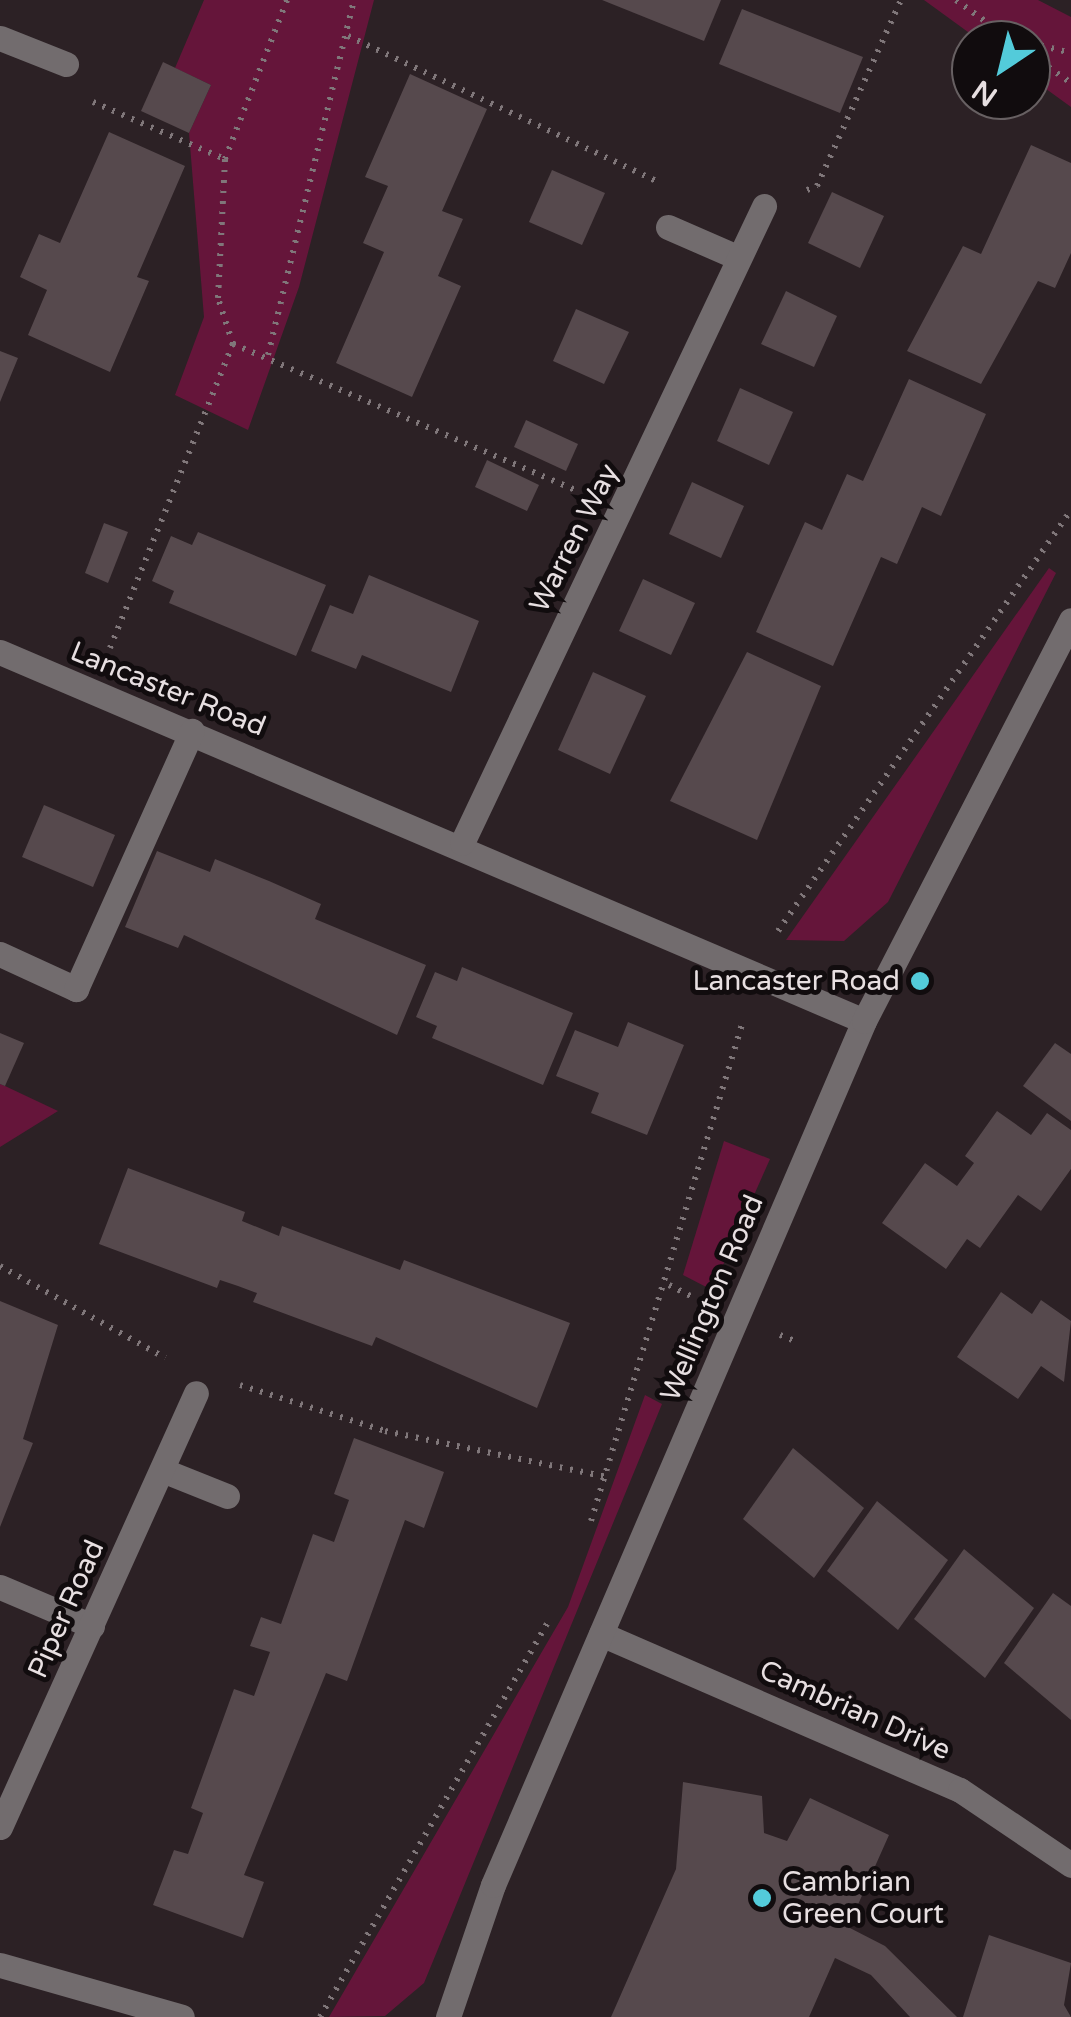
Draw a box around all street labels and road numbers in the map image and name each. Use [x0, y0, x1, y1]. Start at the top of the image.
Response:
street label: Warren Way [522, 458, 626, 618]
street label: Lancaster Road [65, 635, 271, 743]
street label: Wellington Road [653, 1190, 771, 1406]
street label: Piper Road [21, 1535, 111, 1683]
street label: Cambrian Drive [754, 1653, 956, 1767]

